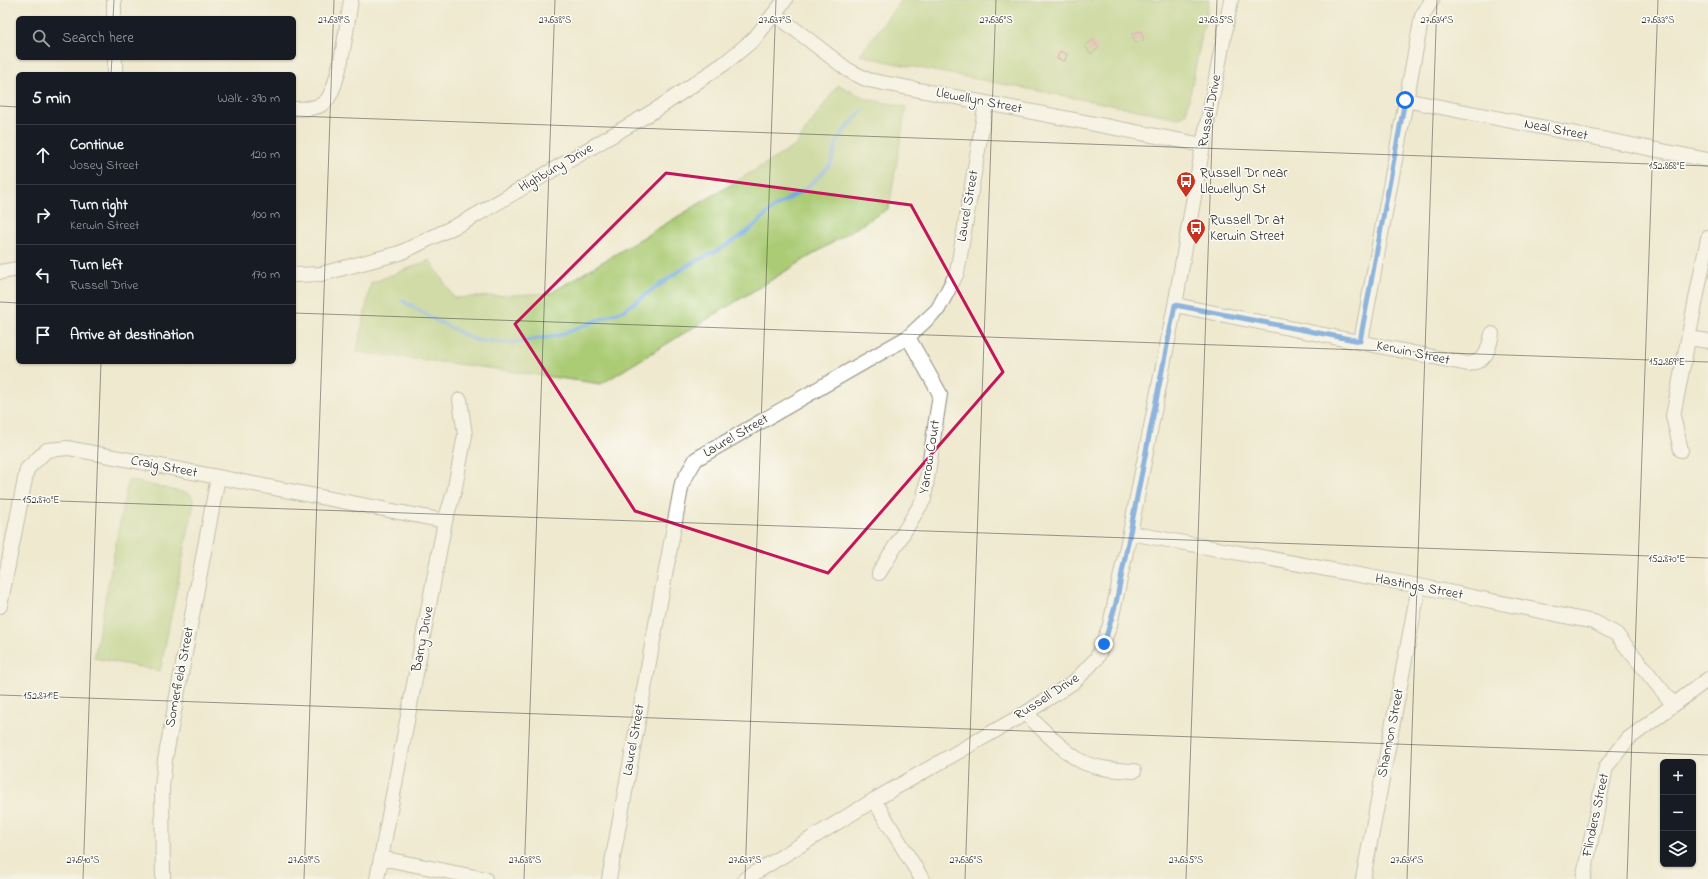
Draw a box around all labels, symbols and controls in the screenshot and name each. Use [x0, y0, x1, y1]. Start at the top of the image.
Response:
text: 27.639°S [318, 13, 350, 28]
text: 27.638°S [539, 13, 572, 28]
text: 27.637°S [759, 13, 792, 28]
text: 27.636°S [979, 13, 1013, 28]
text: 27.635°S [1199, 13, 1234, 28]
text: 27.634°S [1421, 13, 1454, 28]
text: 27.633°S [1642, 13, 1675, 28]
search box [16, 16, 296, 60]
icon: search [30, 27, 52, 49]
text: Search here [62, 27, 134, 49]
street label: Russell Drive [1193, 72, 1227, 149]
street label: Llewellyn Street [934, 82, 1024, 121]
text: 5 min [32, 86, 71, 111]
text: Walk · 390 m [218, 89, 280, 108]
route start [1396, 91, 1414, 109]
street label: Neal Street [1522, 114, 1590, 147]
text: Continue [70, 134, 124, 156]
street label: Highbury Drive [515, 138, 598, 199]
icon: ahead [32, 144, 54, 166]
text: 120 m [250, 145, 280, 164]
text: Josey Street [70, 156, 139, 175]
text: 152.868°E [1649, 159, 1685, 174]
place label: Russell Dr near Llewellyn St [1200, 163, 1288, 201]
street label: Laurel Street [951, 168, 985, 243]
bus stop icon: Russell Dr near Llewellyn St [1175, 170, 1197, 198]
text: Turn right [70, 194, 128, 216]
icon: right [32, 204, 54, 226]
text: 100 m [251, 205, 280, 224]
place label: Russell Dr at Kerwin Street [1210, 210, 1285, 247]
text: Kerwin Street [70, 216, 139, 235]
bus stop icon: Russell Dr at Kerwin Street [1185, 217, 1207, 245]
text: Turn left [70, 254, 123, 276]
icon: left [32, 264, 54, 286]
text: 170 m [252, 265, 280, 284]
text: Russell Drive [70, 276, 138, 295]
icon: arrive [32, 324, 54, 346]
text: Arrive at destination [70, 324, 194, 346]
street label: Kerwin Street [1374, 335, 1452, 371]
text: 152.869°E [1649, 355, 1685, 370]
street label: Laurel Street [699, 409, 773, 463]
street label: Yarrow Court [914, 418, 946, 495]
street label: Craig Street [129, 450, 199, 485]
text: 152.870°E [23, 493, 59, 508]
text: 152.870°E [1649, 552, 1685, 567]
street label: Hastings Street [1373, 568, 1465, 607]
street label: Barry Drive [406, 604, 441, 675]
street label: Somerfield Street [160, 625, 200, 729]
route end [1095, 635, 1113, 653]
street label: Russell Drive [1010, 668, 1084, 726]
street label: Shannon Street [1372, 687, 1410, 779]
text: 152.871°E [23, 689, 59, 704]
street label: Laurel Street [617, 702, 651, 777]
map controls [1660, 759, 1696, 867]
button: + [1660, 759, 1696, 795]
street label: Flinders Street [1577, 771, 1615, 860]
button: − [1660, 795, 1696, 831]
button: layers [1660, 831, 1696, 867]
text: 27.640°S [66, 853, 100, 868]
text: 27.639°S [288, 853, 320, 868]
text: 27.638°S [509, 853, 542, 868]
text: 27.637°S [729, 853, 762, 868]
text: 27.636°S [949, 853, 983, 868]
text: 27.635°S [1169, 853, 1204, 868]
text: 27.634°S [1391, 853, 1424, 868]

